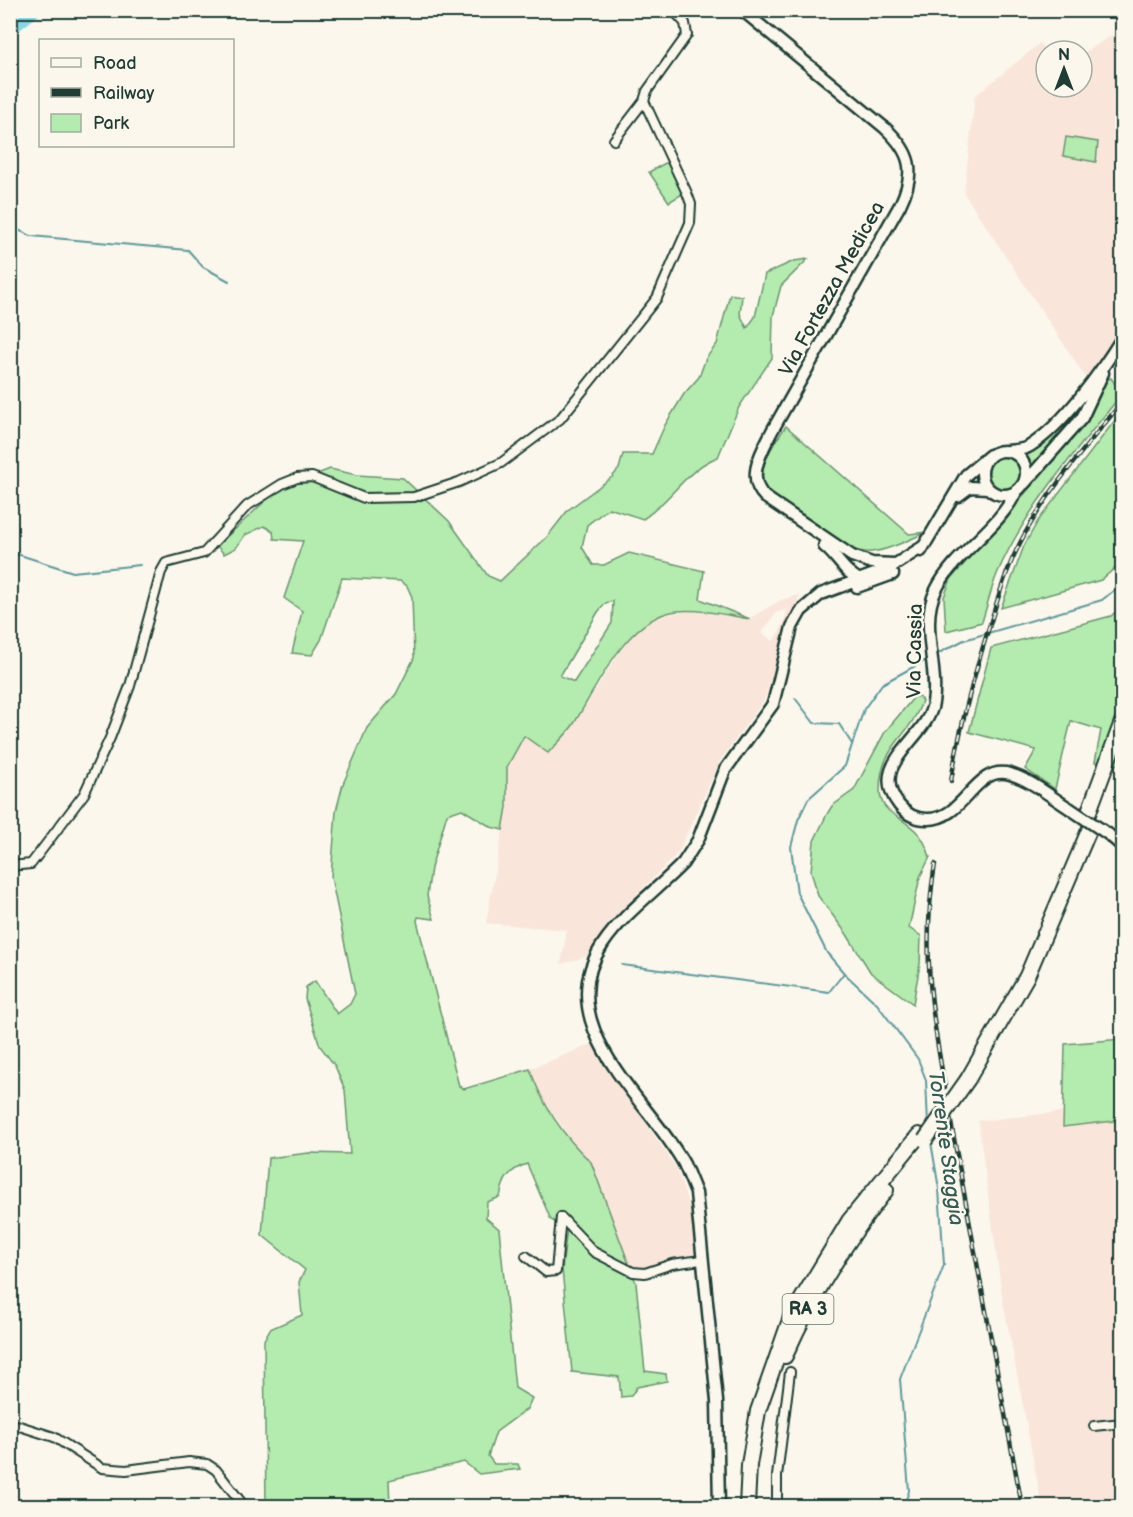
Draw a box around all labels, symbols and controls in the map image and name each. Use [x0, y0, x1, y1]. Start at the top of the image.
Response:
legend [39, 39, 234, 147]
north arrow [1034, 39, 1094, 99]
text: N [1058, 46, 1070, 65]
text: Road [93, 53, 137, 74]
text: Railway [93, 83, 155, 104]
text: Park [93, 113, 129, 134]
street label: Via Fortezza Medicea [774, 197, 890, 381]
street label: Via Cassia [902, 603, 928, 699]
water label: Torrente Staggia [923, 1069, 969, 1227]
road number: RA 3 [782, 1294, 834, 1324]

